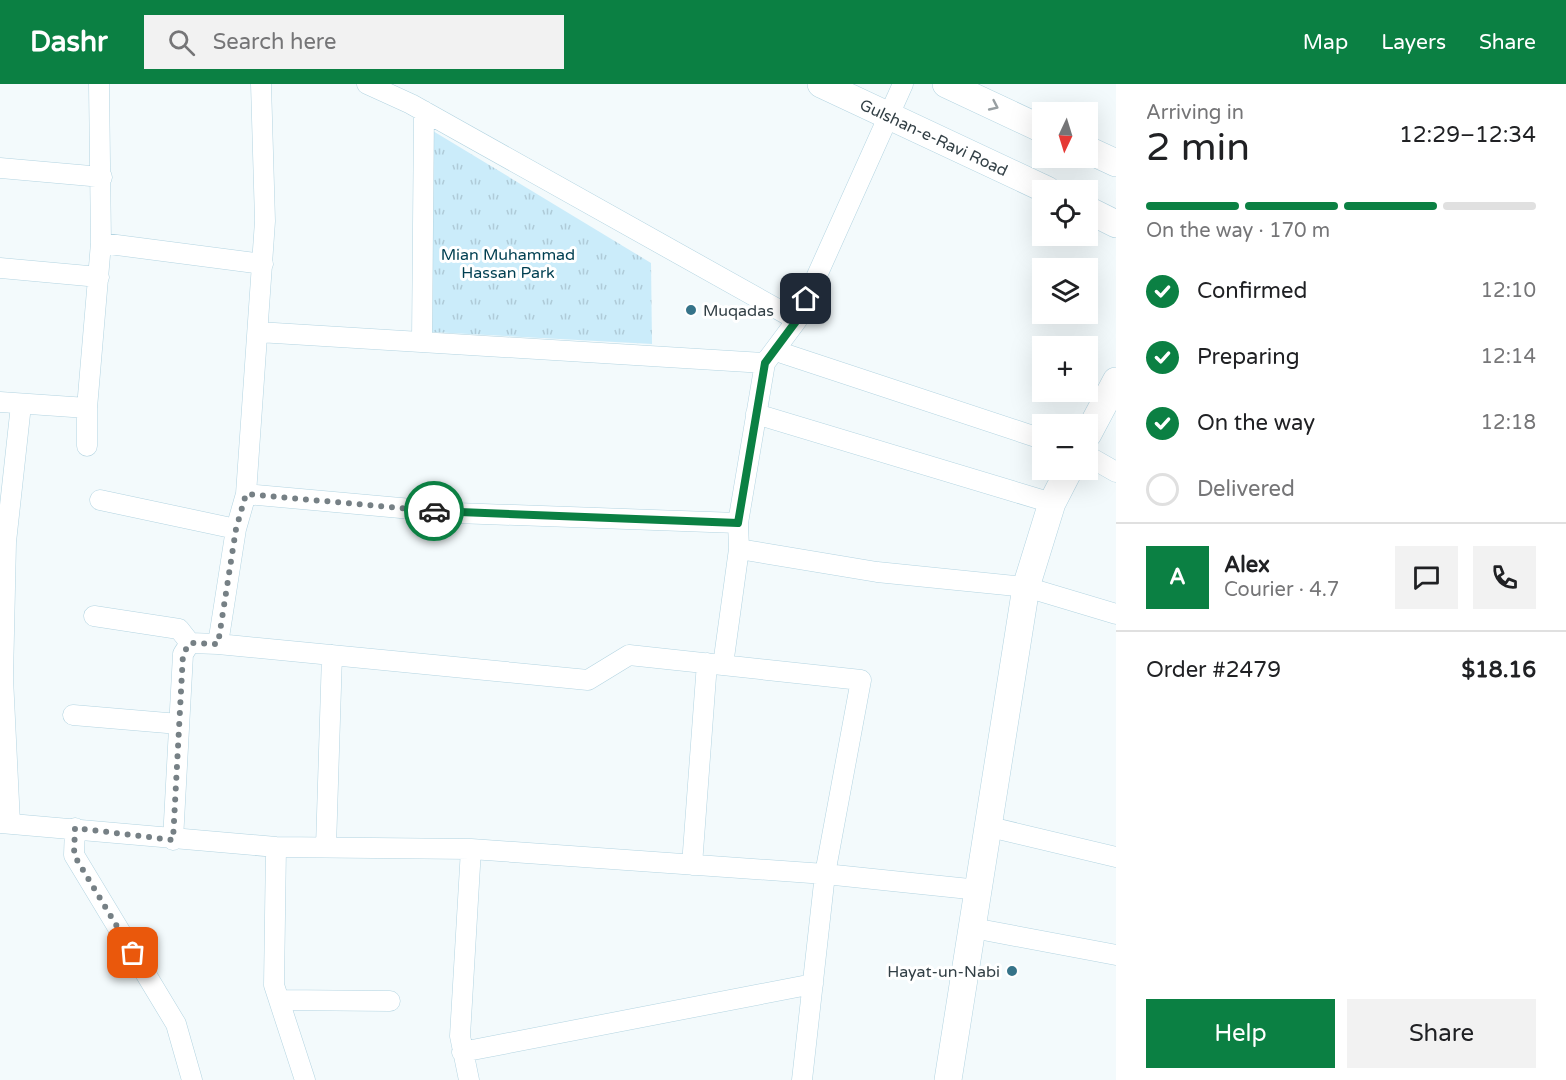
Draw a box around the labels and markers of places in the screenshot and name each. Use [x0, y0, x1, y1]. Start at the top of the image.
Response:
pin [780, 273, 831, 324]
place label: Muqadas [703, 301, 774, 321]
marker: Muqadas [684, 303, 698, 317]
pin [107, 927, 158, 978]
place label: Hayat-un-Nabi [887, 962, 1000, 982]
marker: Hayat-un-Nabi [1005, 964, 1019, 978]

